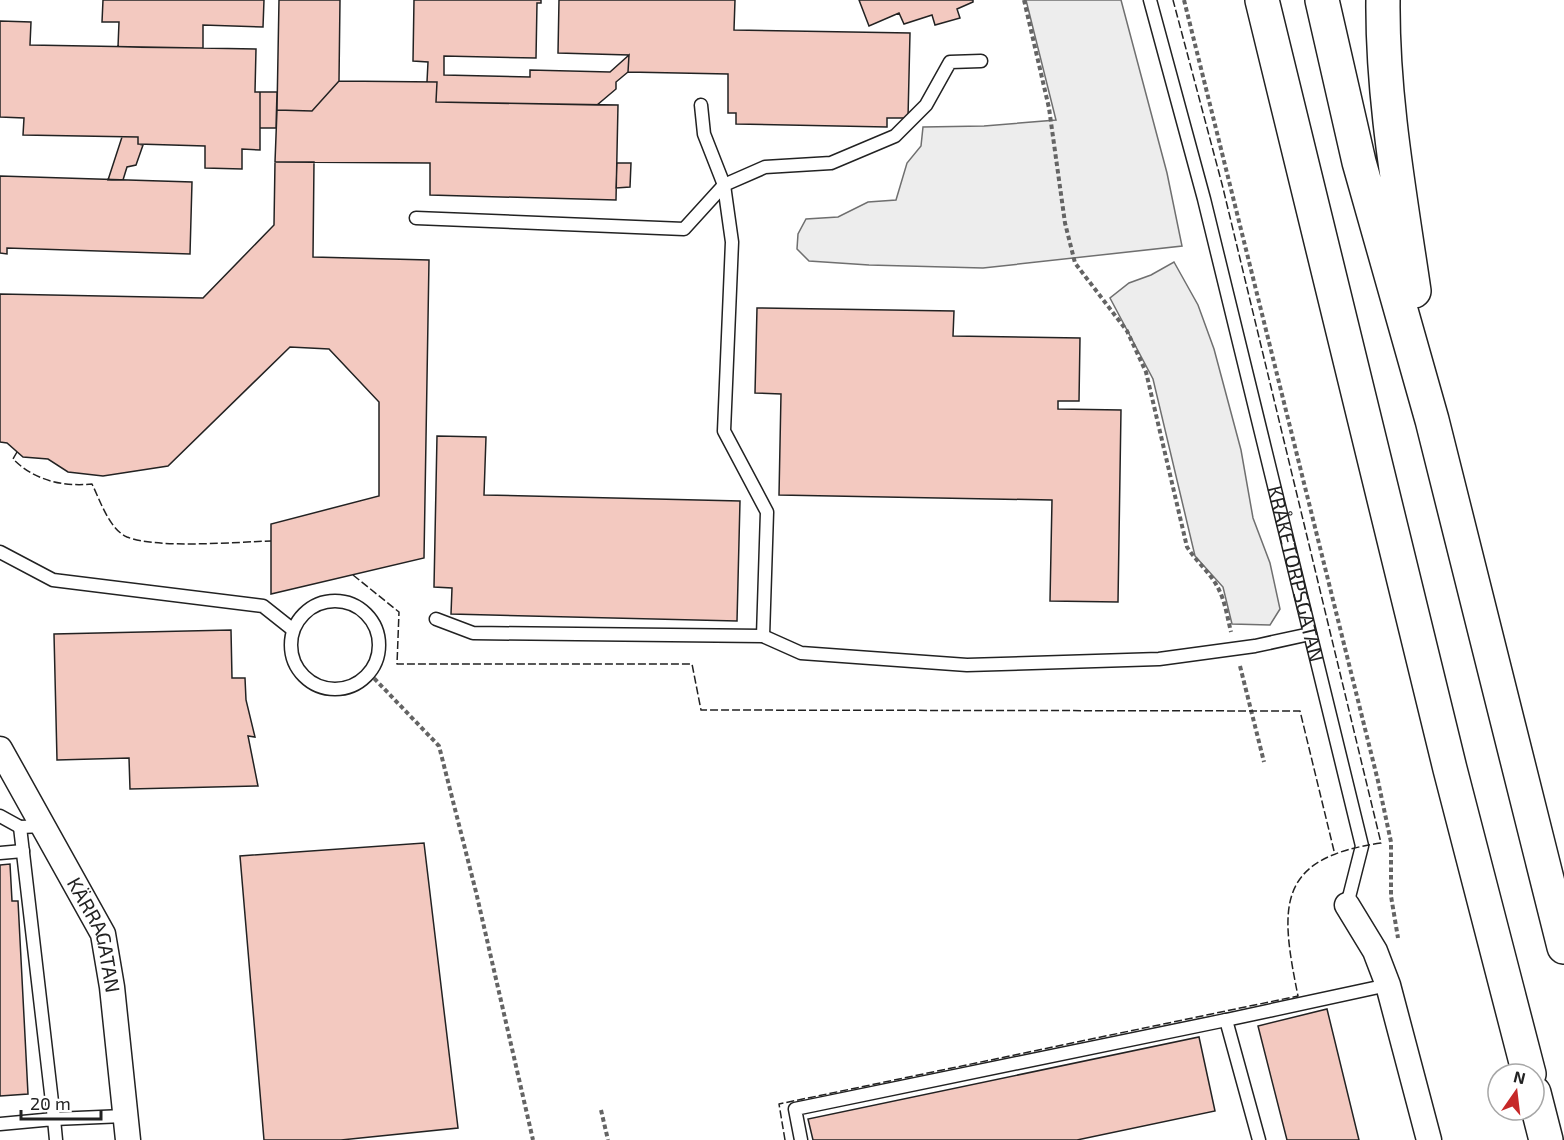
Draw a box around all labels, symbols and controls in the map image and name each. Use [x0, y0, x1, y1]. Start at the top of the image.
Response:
street label: KRÅKETORPSGATAN [1263, 483, 1330, 664]
street label: KÄRRAGATAN [63, 873, 126, 994]
north arrow [1486, 1062, 1546, 1122]
text: N [1512, 1066, 1528, 1088]
scale bar [21, 1083, 100, 1121]
text: 20 m [30, 1092, 71, 1114]

